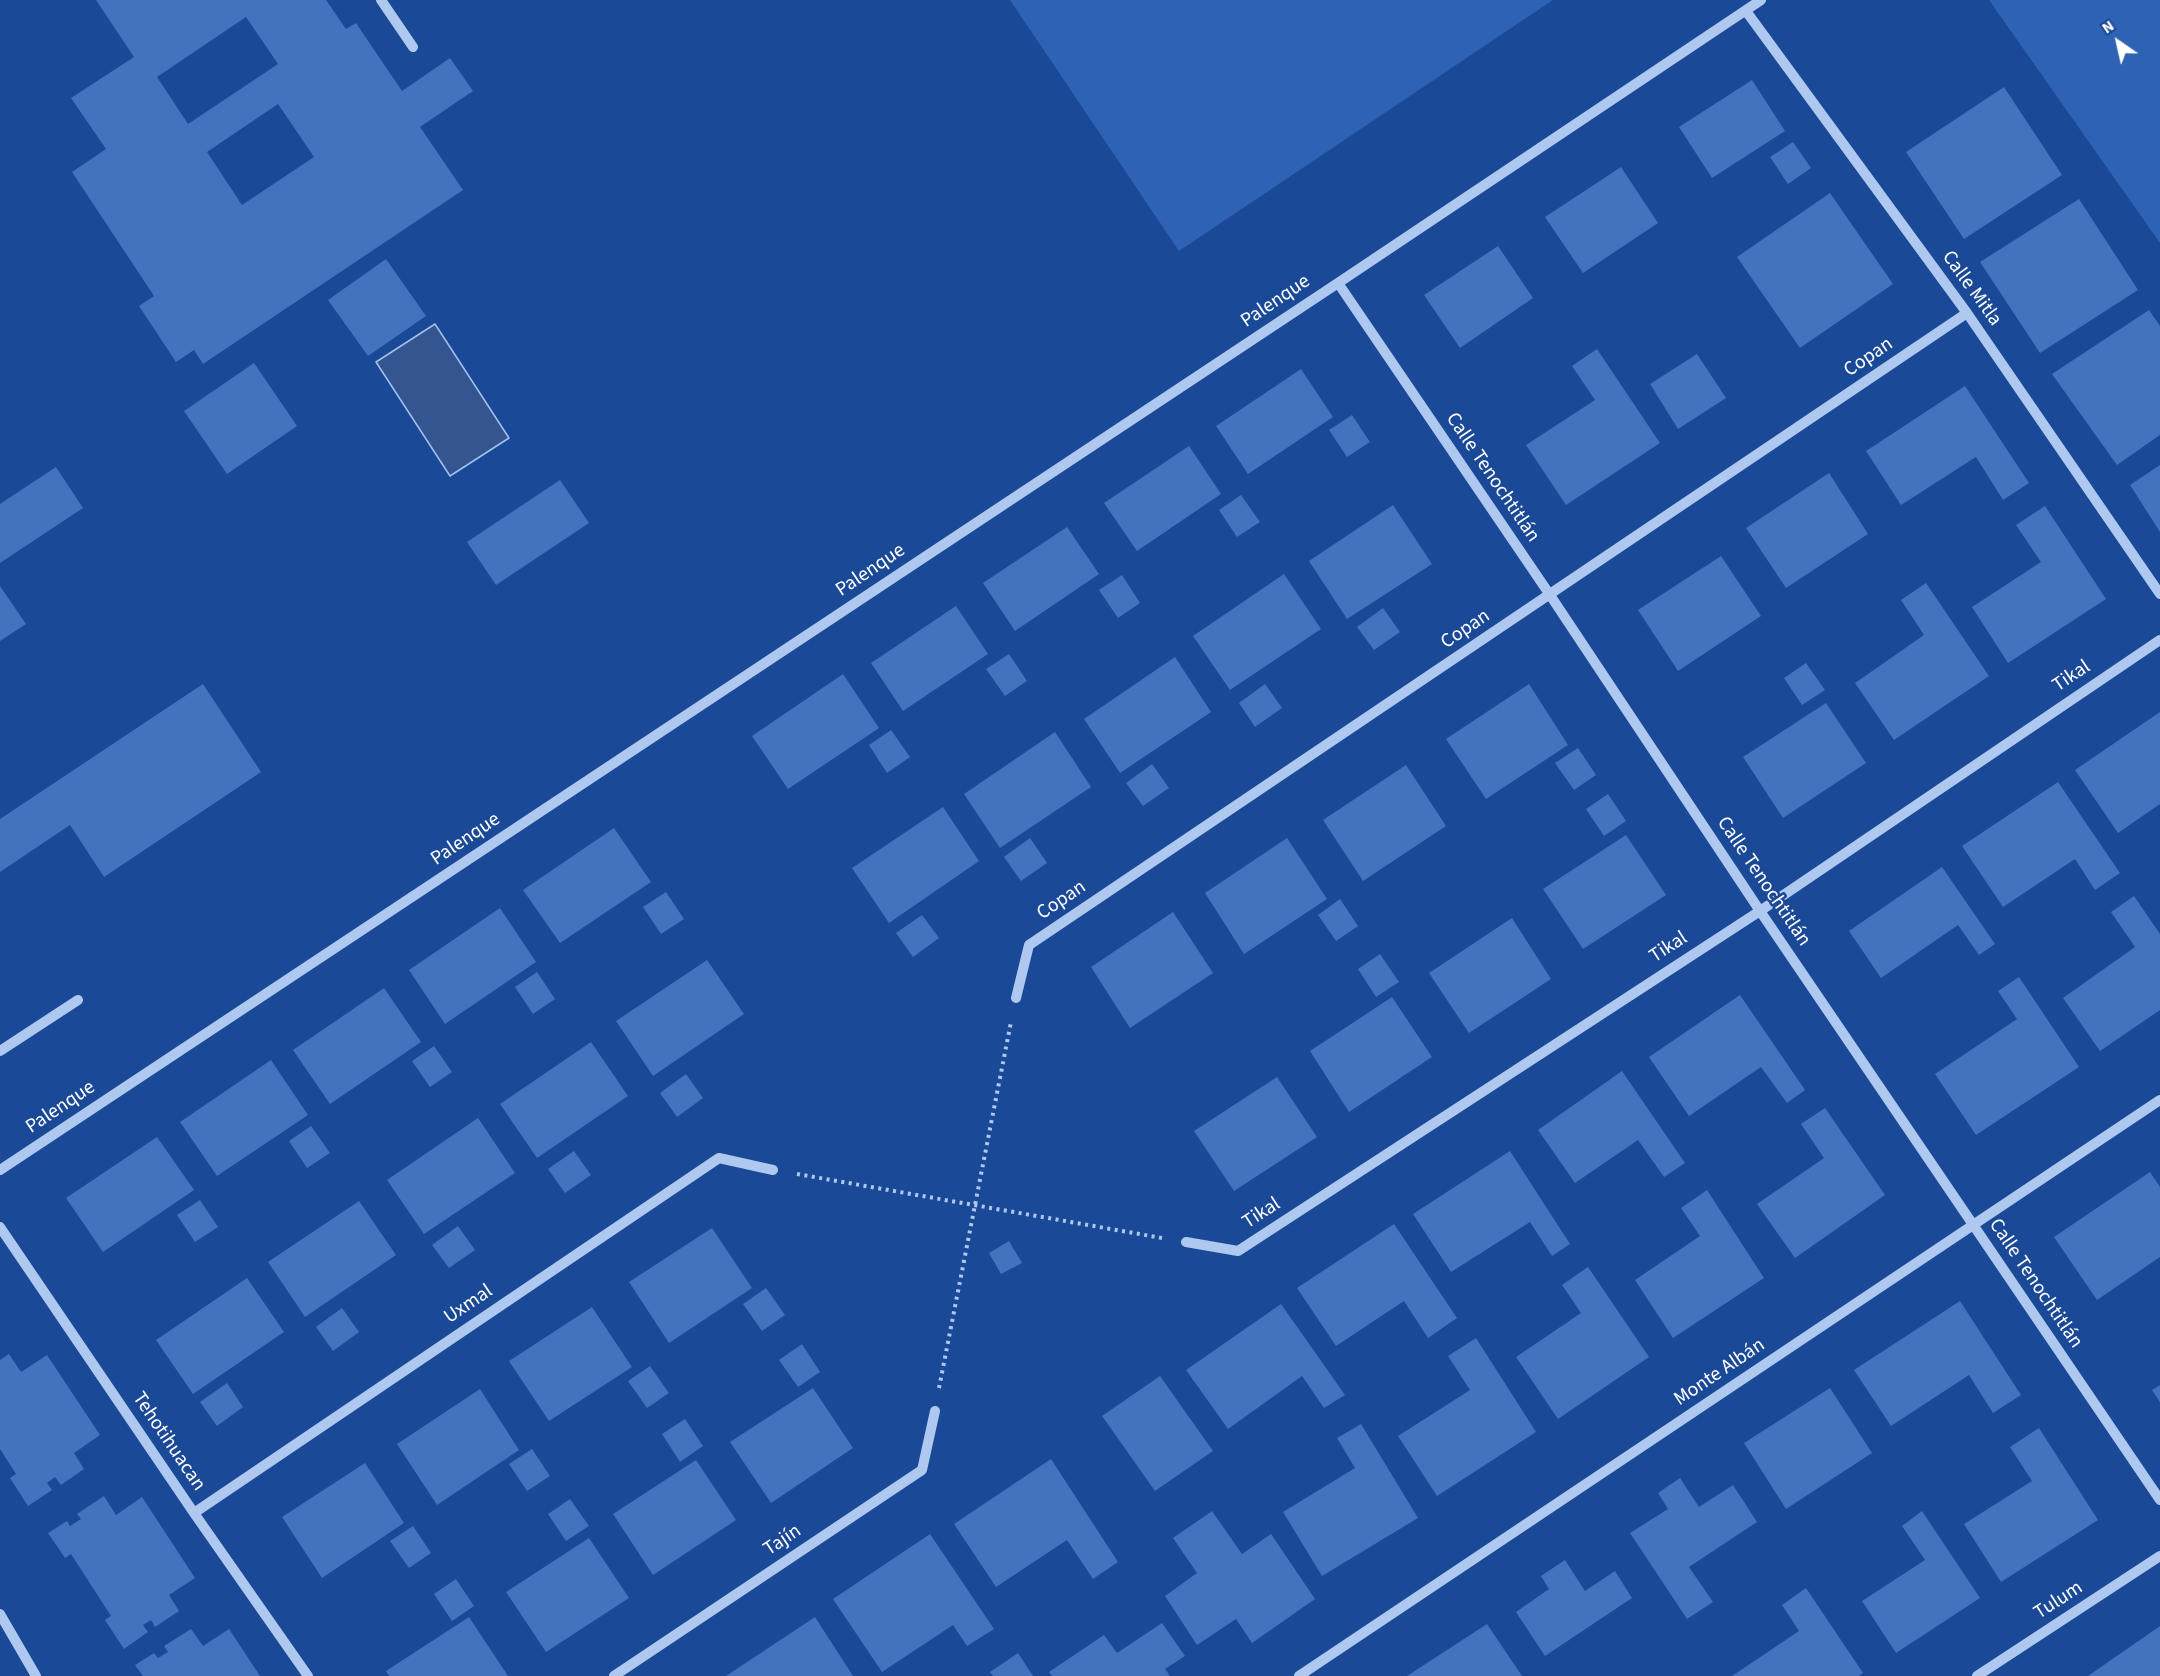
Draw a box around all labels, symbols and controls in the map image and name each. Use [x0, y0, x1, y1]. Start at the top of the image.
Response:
north arrow [2088, 12, 2148, 72]
text: N [2097, 15, 2118, 39]
street label: Calle Mitla [1936, 247, 2006, 331]
street label: Palenque [1237, 270, 1315, 334]
street label: Copan [1840, 333, 1898, 383]
street label: Calle Tenochtitlán [1440, 409, 1544, 547]
street label: Palenque [832, 539, 910, 603]
street label: Copan [1437, 605, 1495, 655]
street label: Tikal [2048, 656, 2096, 698]
street label: Palenque [427, 808, 505, 872]
street label: Calle Tenochtitlán [1711, 813, 1815, 951]
street label: Copan [1033, 876, 1091, 926]
street label: Tikal [1645, 927, 1693, 969]
street label: Palenque [22, 1076, 100, 1140]
street label: Tikal [1238, 1193, 1286, 1235]
street label: Calle Tenochtitlán [1983, 1215, 2087, 1353]
street label: Uxmal [440, 1280, 498, 1330]
street label: Monte Albán [1670, 1334, 1770, 1412]
street label: Tehotihuacan [126, 1388, 210, 1496]
street label: Tajín [760, 1520, 806, 1562]
street label: Tulum [2030, 1576, 2088, 1626]

